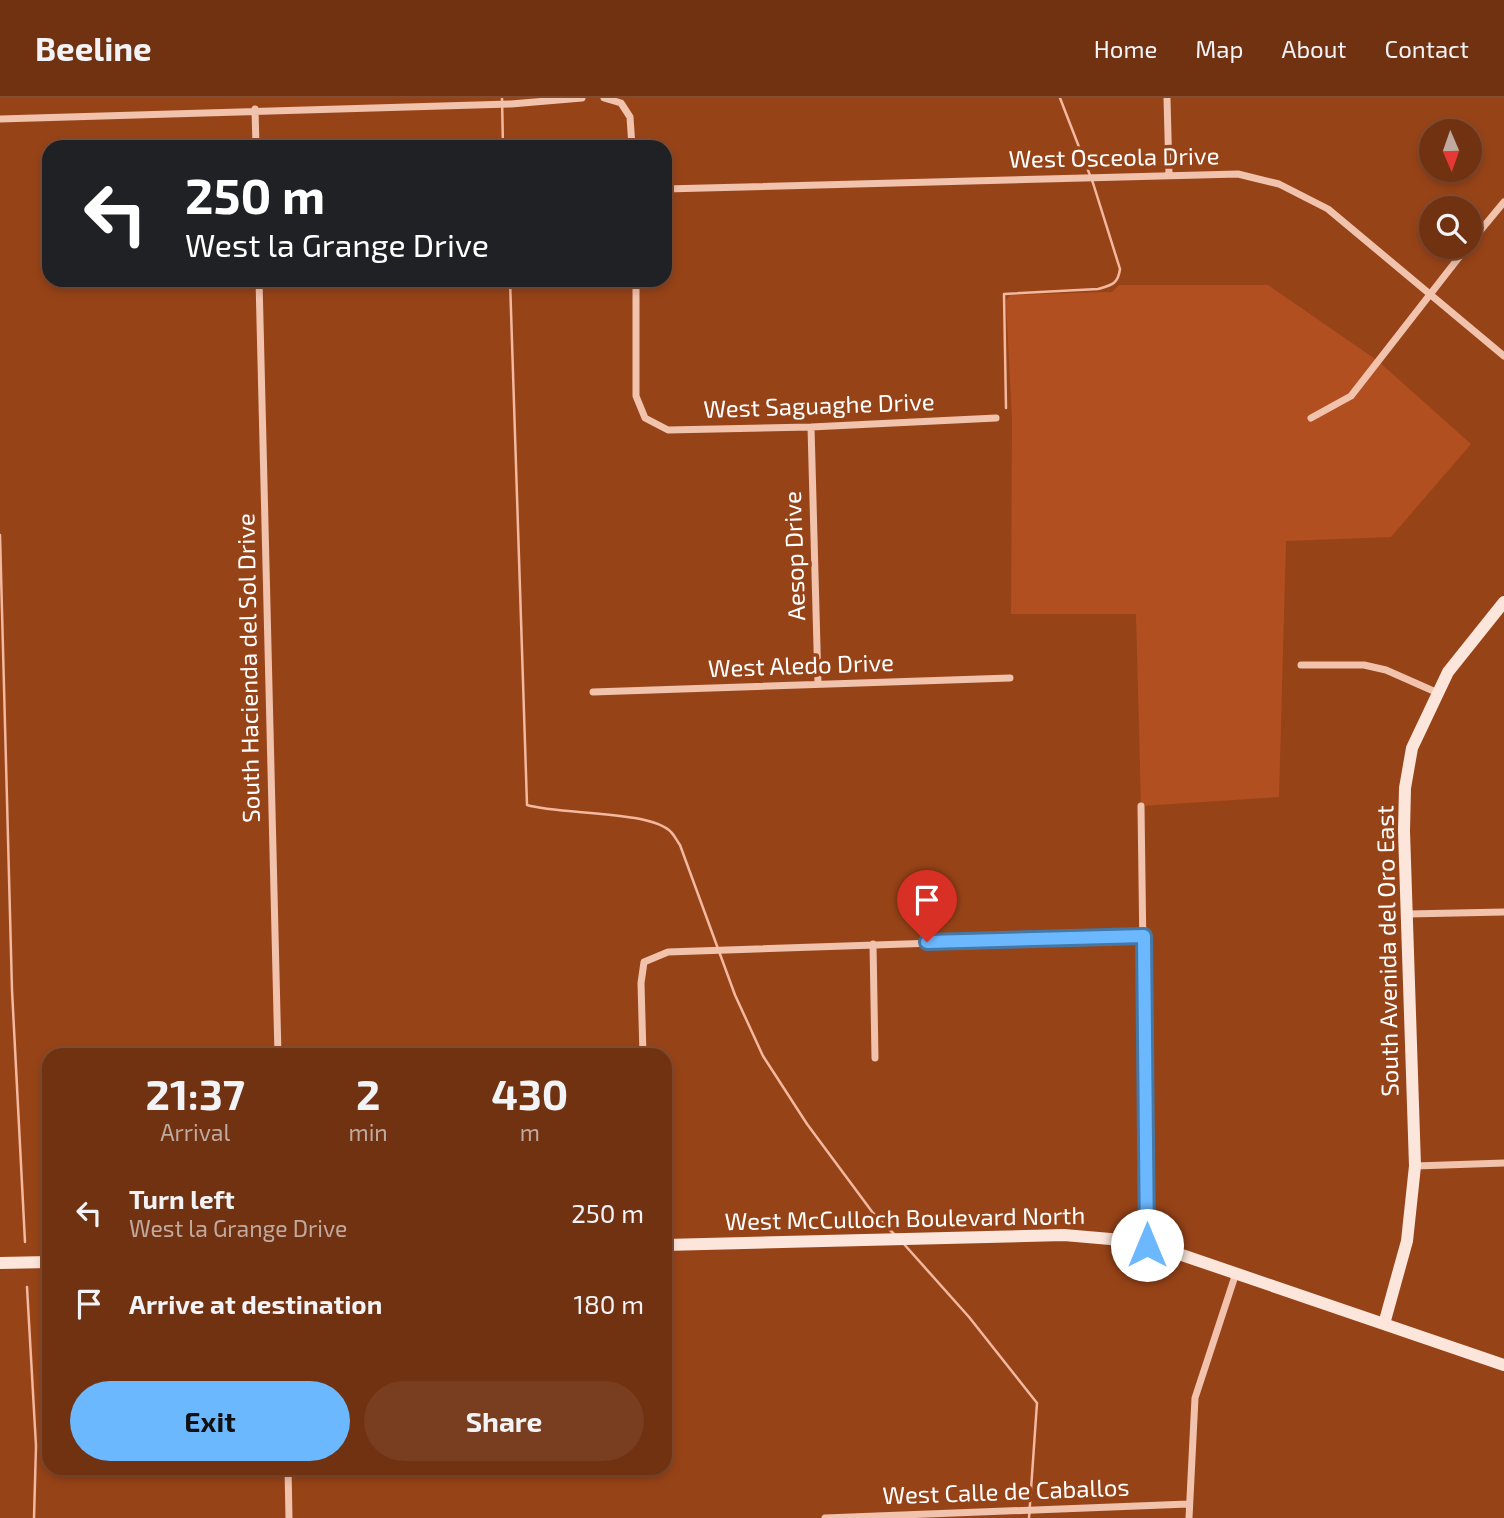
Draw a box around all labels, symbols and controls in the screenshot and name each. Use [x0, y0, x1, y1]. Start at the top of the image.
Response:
text: Beeline [35, 28, 152, 68]
text: Home [1094, 34, 1157, 63]
text: Map [1195, 34, 1243, 63]
text: About [1281, 34, 1347, 63]
text: Contact [1385, 34, 1469, 63]
north arrow [1419, 119, 1482, 182]
map controls [1419, 119, 1482, 259]
street label: West Osceola Drive [1008, 140, 1220, 173]
text: 250 m [185, 165, 325, 224]
icon: left [70, 168, 161, 259]
button: search [1419, 196, 1482, 259]
text: West la Grange Drive [185, 225, 489, 263]
street label: West Saguaghe Drive [703, 386, 935, 423]
street label: Aesop Drive [777, 491, 810, 621]
street label: South Hacienda del Sol Drive [230, 513, 265, 823]
street label: West Aledo Drive [708, 647, 894, 682]
street label: South Avenida del Oro East [1369, 805, 1404, 1097]
pin [897, 870, 957, 942]
icon: arrive [908, 881, 946, 919]
text: 21:37 [146, 1068, 245, 1118]
text: 2 [356, 1068, 380, 1118]
text: 430 [491, 1068, 568, 1118]
text: Arrival [160, 1118, 230, 1146]
text: min [349, 1118, 388, 1146]
text: m [520, 1118, 540, 1146]
text: Turn left [129, 1183, 235, 1214]
icon: left [70, 1194, 108, 1232]
text: 250 m [571, 1197, 644, 1228]
street label: West McCulloch Boulevard North [724, 1200, 1086, 1235]
position arrow [1110, 1208, 1184, 1282]
text: West la Grange Drive [129, 1214, 347, 1242]
icon: arrive [70, 1285, 108, 1323]
text: Arrive at destination [129, 1288, 382, 1319]
text: 180 m [574, 1288, 644, 1319]
button: Exit [70, 1381, 350, 1461]
button: Share [364, 1381, 644, 1461]
street label: West Calle de Caballos [882, 1472, 1130, 1509]

